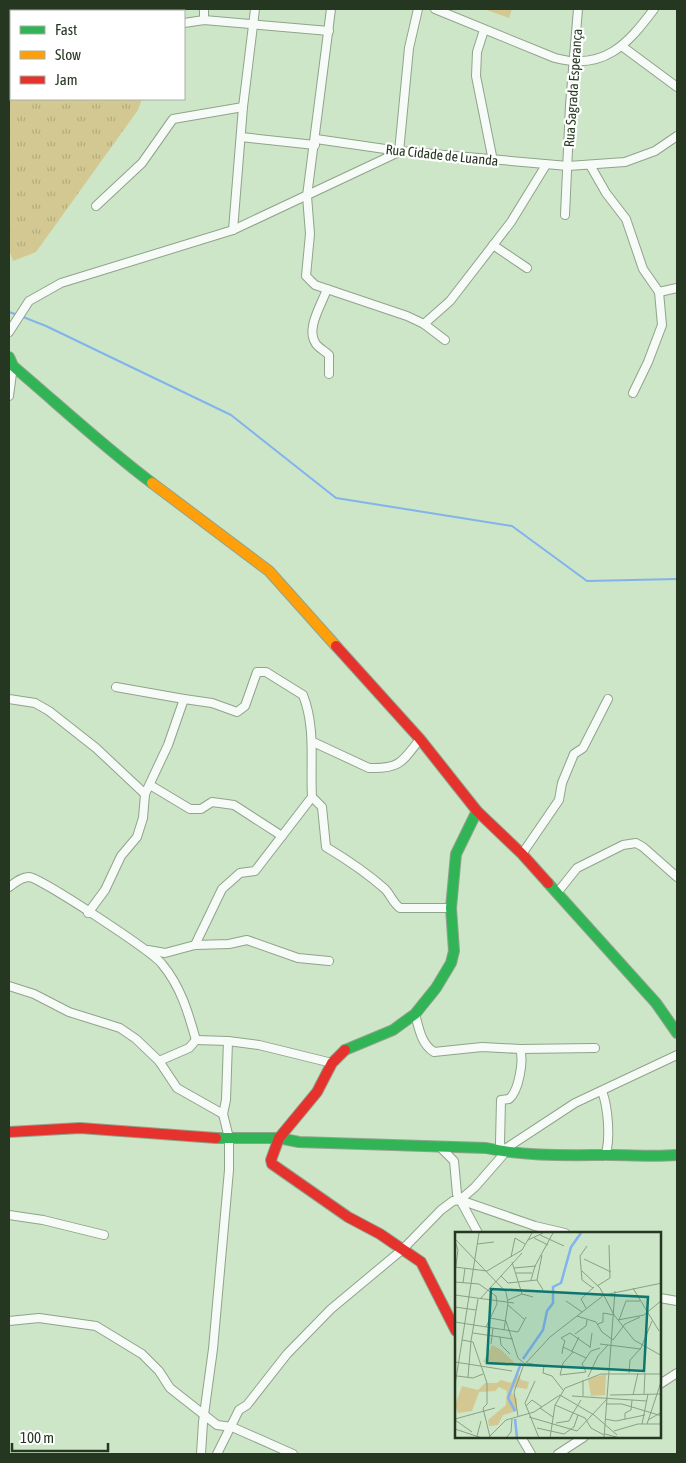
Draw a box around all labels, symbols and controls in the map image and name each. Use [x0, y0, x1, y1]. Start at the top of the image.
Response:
legend [10, 10, 185, 100]
text: Fast [55, 21, 77, 38]
street label: Rua Sagrada Esperança [561, 28, 585, 148]
text: Slow [55, 46, 81, 63]
text: Jam [55, 71, 78, 88]
street label: Rua Cidade de Luanda [385, 141, 499, 169]
inset map [455, 1232, 661, 1438]
scale bar [12, 1420, 109, 1452]
text: 100 m [20, 1429, 54, 1446]

